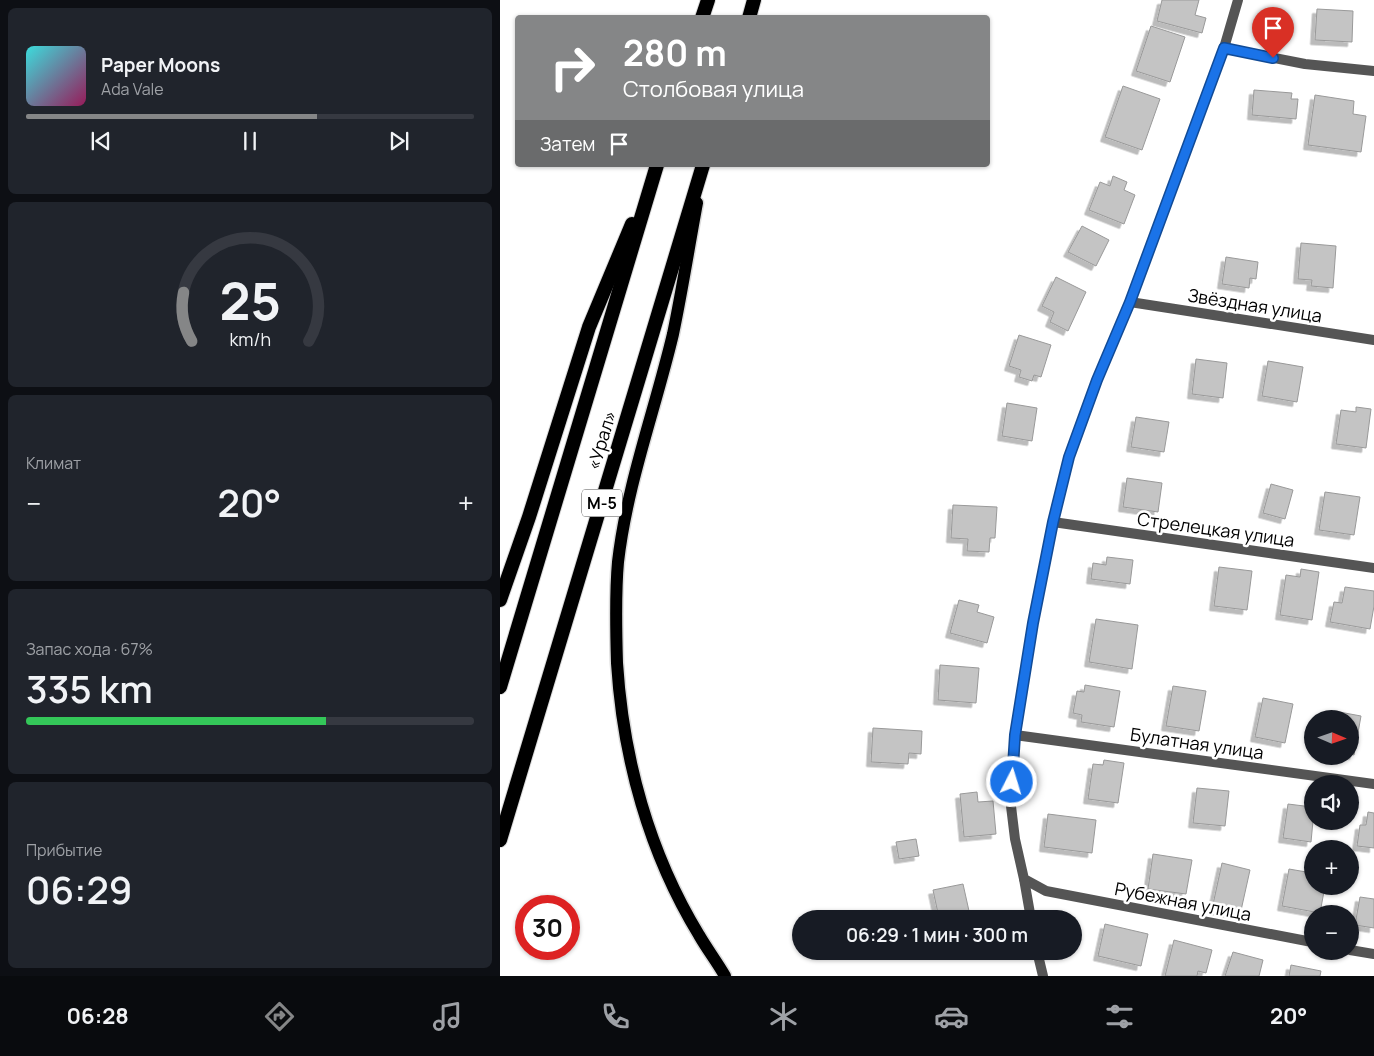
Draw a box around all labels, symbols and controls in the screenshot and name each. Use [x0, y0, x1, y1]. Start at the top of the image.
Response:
pin [1252, 7, 1294, 58]
icon: arrive [1259, 14, 1287, 42]
text: 280 m [623, 29, 727, 77]
icon: right [540, 35, 605, 100]
text: Paper Moons [101, 52, 220, 78]
text: Столбовая улица [623, 74, 804, 104]
text: Ada Vale [101, 78, 164, 100]
icon: previous [87, 127, 115, 155]
icon: pause [236, 127, 264, 155]
icon: next [385, 127, 413, 155]
icon: arrive [605, 130, 633, 158]
text: Затем [540, 131, 595, 157]
text: 25 [219, 265, 281, 336]
street label: Звёздная улица [1186, 283, 1324, 327]
text: km/h [229, 327, 271, 351]
street label: «Урал» [581, 407, 621, 473]
text: Климат [26, 452, 81, 474]
text: 20° [218, 476, 281, 528]
text: − [26, 484, 41, 522]
text: + [458, 484, 474, 522]
road number: М-5 [582, 489, 622, 516]
street label: Стрелецкая улица [1136, 506, 1296, 552]
text: Запас хода · 67% [26, 638, 153, 660]
text: 335 km [26, 662, 153, 714]
north arrow [1304, 710, 1359, 765]
map controls [1304, 710, 1359, 960]
street label: Булатная улица [1129, 722, 1265, 764]
position arrow [985, 755, 1037, 807]
button: sound [1304, 775, 1359, 830]
text: Прибытие [26, 839, 102, 861]
button: + [1304, 840, 1359, 895]
text: 06:29 [26, 863, 132, 915]
street label: Рубежная улица [1113, 876, 1253, 926]
speed limit sign: 30 [515, 895, 580, 960]
button: − [1304, 905, 1359, 960]
text: 06:29 · 1 мин · 300 m [846, 922, 1028, 948]
icon: directions [262, 999, 297, 1034]
icon: music [430, 999, 465, 1034]
icon: phone [598, 999, 633, 1034]
icon: climate [766, 999, 801, 1034]
icon: car [934, 999, 969, 1034]
icon: filters [1102, 999, 1137, 1034]
text: 06:28 [67, 1001, 129, 1031]
text: 20° [1270, 1001, 1307, 1031]

